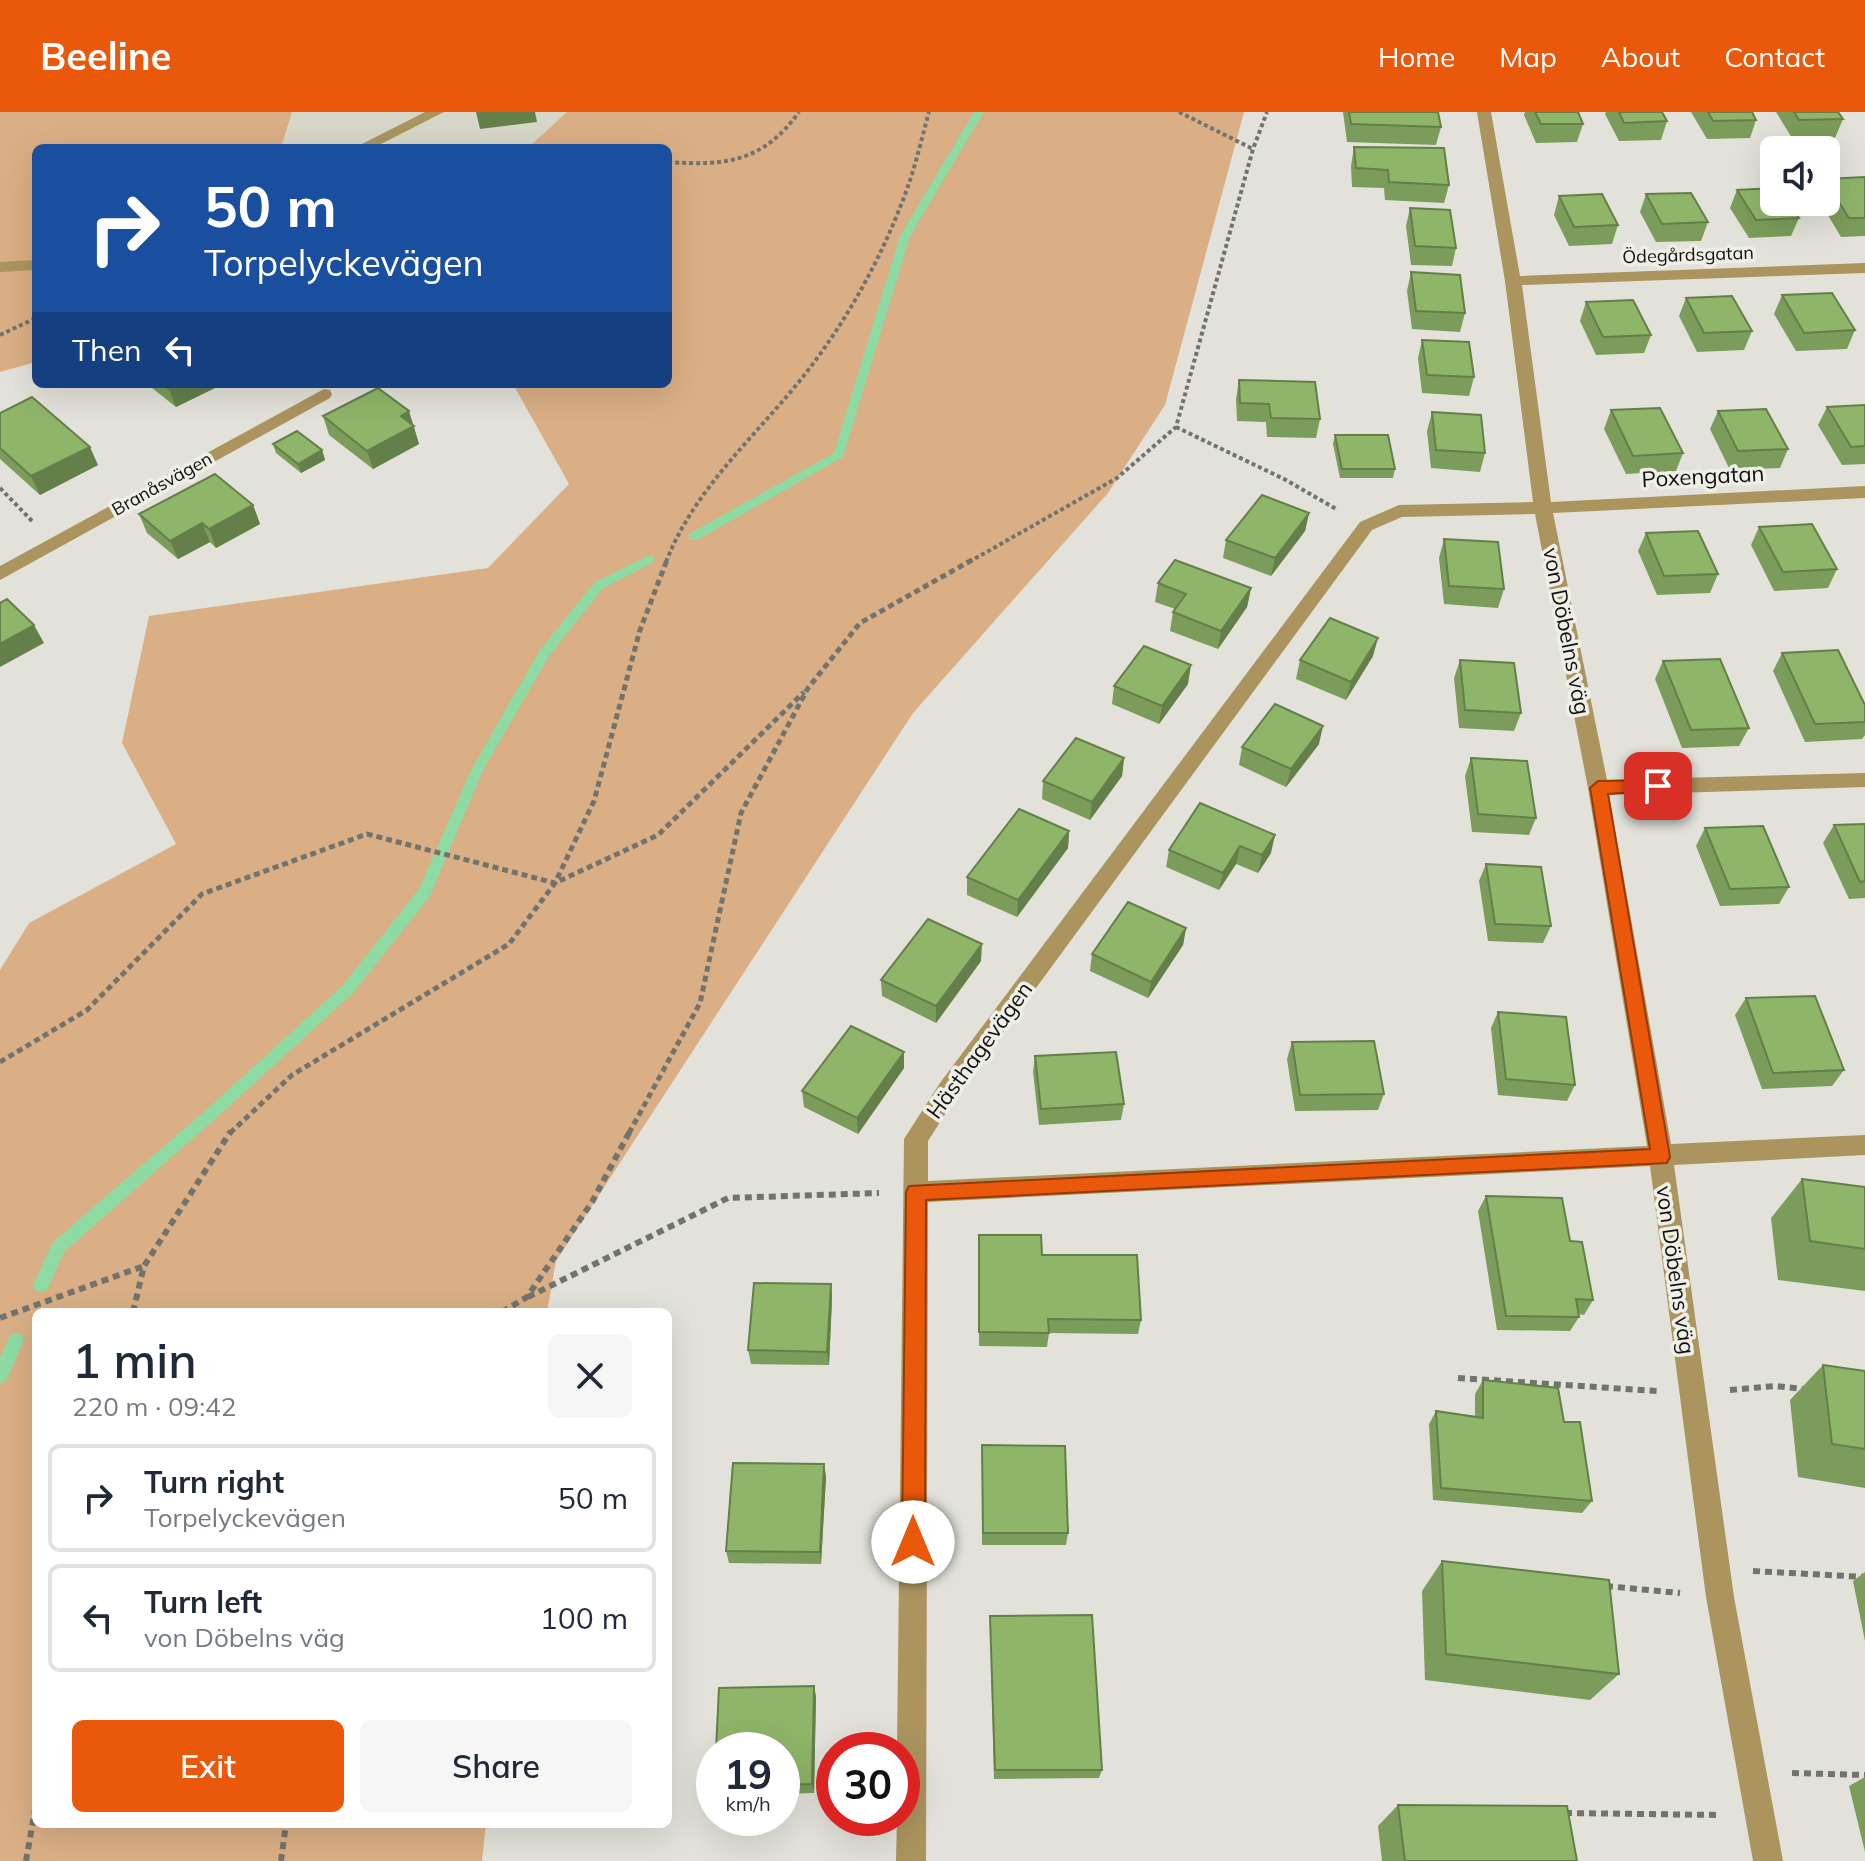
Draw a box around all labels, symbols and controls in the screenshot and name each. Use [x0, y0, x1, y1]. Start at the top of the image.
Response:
text: Beeline [40, 32, 171, 80]
text: Home [1378, 39, 1455, 74]
text: Map [1499, 39, 1557, 74]
text: About [1601, 39, 1680, 74]
text: Contact [1724, 39, 1825, 74]
map controls [1760, 136, 1840, 216]
button: sound [1760, 136, 1840, 216]
text: 50 m [204, 171, 337, 241]
icon: right [72, 176, 176, 280]
text: Torpelyckevägen [204, 240, 484, 285]
street label: Ödegårdsgatan [1622, 241, 1754, 268]
icon: left [158, 328, 202, 372]
text: Then [72, 331, 142, 369]
street label: Branåsvägen [108, 447, 216, 521]
street label: Poxengatan [1641, 459, 1765, 493]
street label: von Döbelns väg [1537, 545, 1597, 717]
pin [1624, 752, 1692, 820]
icon: arrive [1636, 764, 1680, 808]
street label: Hästhagevägen [920, 976, 1038, 1124]
street label: von Döbelns väg [1650, 1184, 1702, 1356]
text: 1 min [72, 1330, 197, 1390]
button: close [548, 1334, 632, 1418]
text: 220 m · 09:42 [72, 1390, 236, 1423]
text: Turn right [144, 1463, 284, 1501]
icon: right [76, 1476, 120, 1520]
text: 50 m [558, 1479, 628, 1517]
position arrow [871, 1500, 955, 1584]
text: Torpelyckevägen [144, 1501, 346, 1534]
text: Turn left [144, 1583, 262, 1621]
icon: left [76, 1596, 120, 1640]
text: 100 m [540, 1599, 628, 1637]
text: von Döbelns väg [144, 1621, 345, 1654]
button: Exit [72, 1720, 344, 1812]
button: Share [360, 1720, 632, 1812]
speed limit sign: 30 [816, 1732, 920, 1836]
text: 19 [724, 1749, 772, 1799]
text: km/h [725, 1791, 771, 1816]

